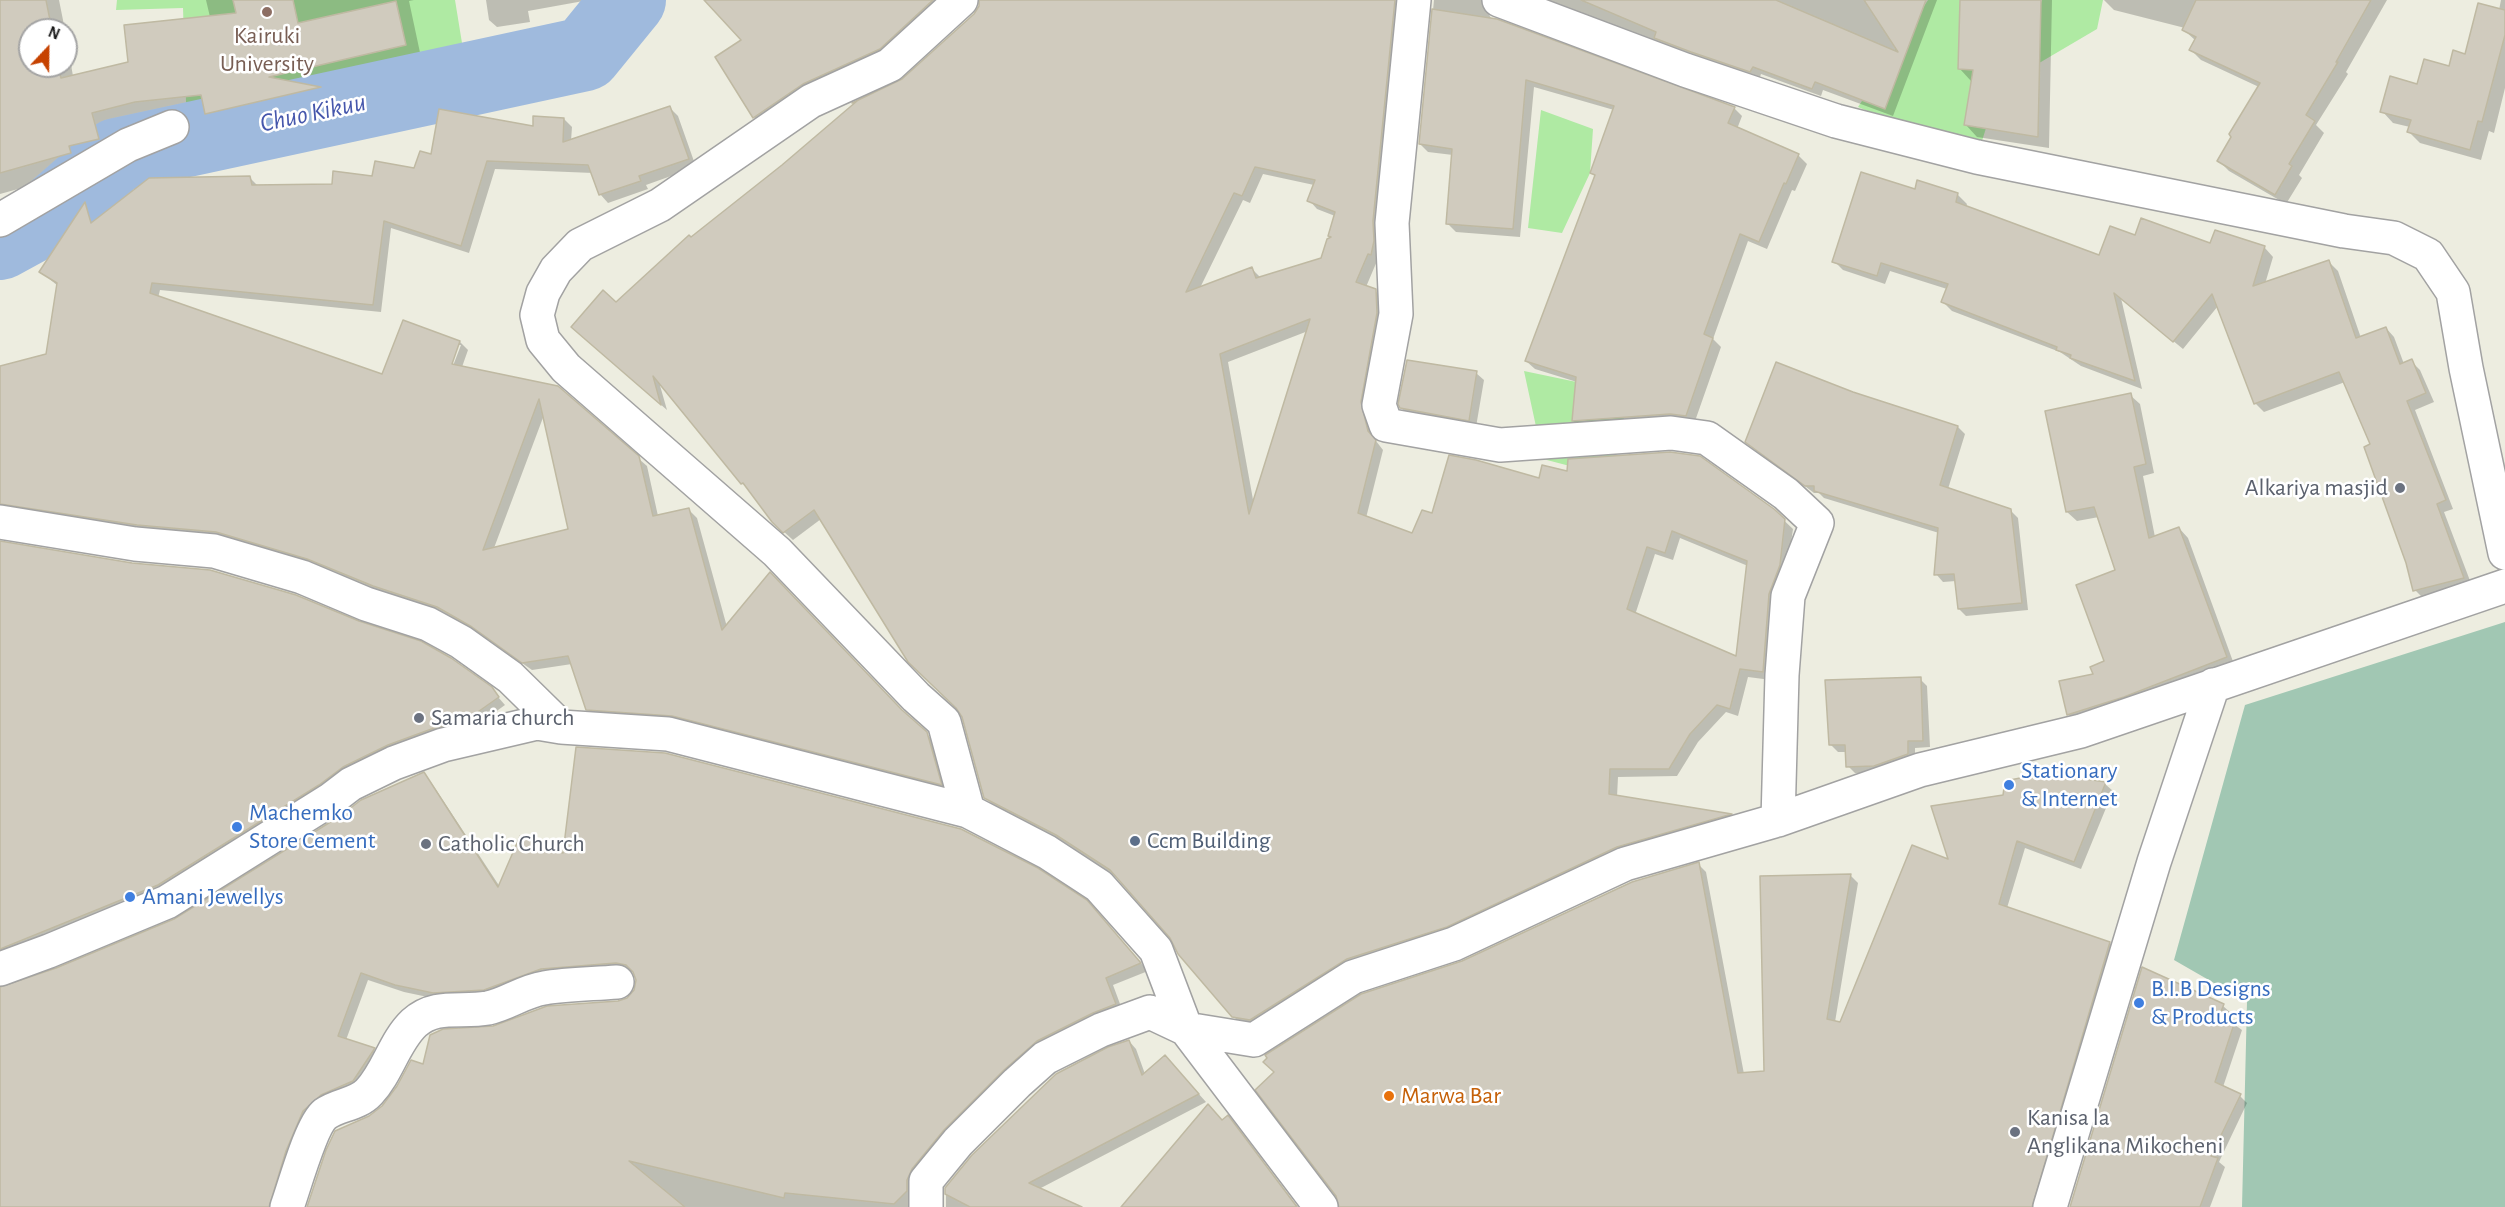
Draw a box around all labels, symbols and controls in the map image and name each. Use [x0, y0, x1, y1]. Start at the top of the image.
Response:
marker: Kairuki University [260, 5, 274, 19]
north arrow [18, 18, 78, 78]
place label: Kairuki University [220, 22, 314, 78]
text: N [46, 24, 62, 43]
water label: Chuo Kikuu [257, 87, 369, 139]
place label: Alkariya masjid [2245, 474, 2388, 502]
marker: Alkariya masjid [2393, 481, 2407, 495]
place label: Samaria church [431, 704, 575, 732]
marker: Samaria church [412, 711, 426, 725]
place label: Stationary & Internet [2021, 757, 2118, 813]
marker: Stationary & Internet [2002, 778, 2016, 792]
place label: Machemko Store Cement [249, 799, 375, 855]
marker: Machemko Store Cement [230, 820, 244, 834]
place label: Ccm Building [1147, 827, 1270, 855]
place label: Catholic Church [438, 830, 585, 858]
marker: Ccm Building [1128, 834, 1142, 848]
marker: Catholic Church [419, 837, 433, 851]
place label: Amani Jewellys [142, 883, 284, 911]
marker: Amani Jewellys [123, 890, 137, 904]
place label: B.I.B Designs & Products [2151, 975, 2271, 1031]
marker: B.I.B Designs & Products [2132, 996, 2146, 1010]
place label: Marwa Bar [1401, 1082, 1501, 1110]
marker: Marwa Bar [1382, 1089, 1396, 1103]
place label: Kanisa la Anglikana Mikocheni [2027, 1104, 2223, 1160]
marker: Kanisa la Anglikana Mikocheni [2008, 1125, 2022, 1139]

